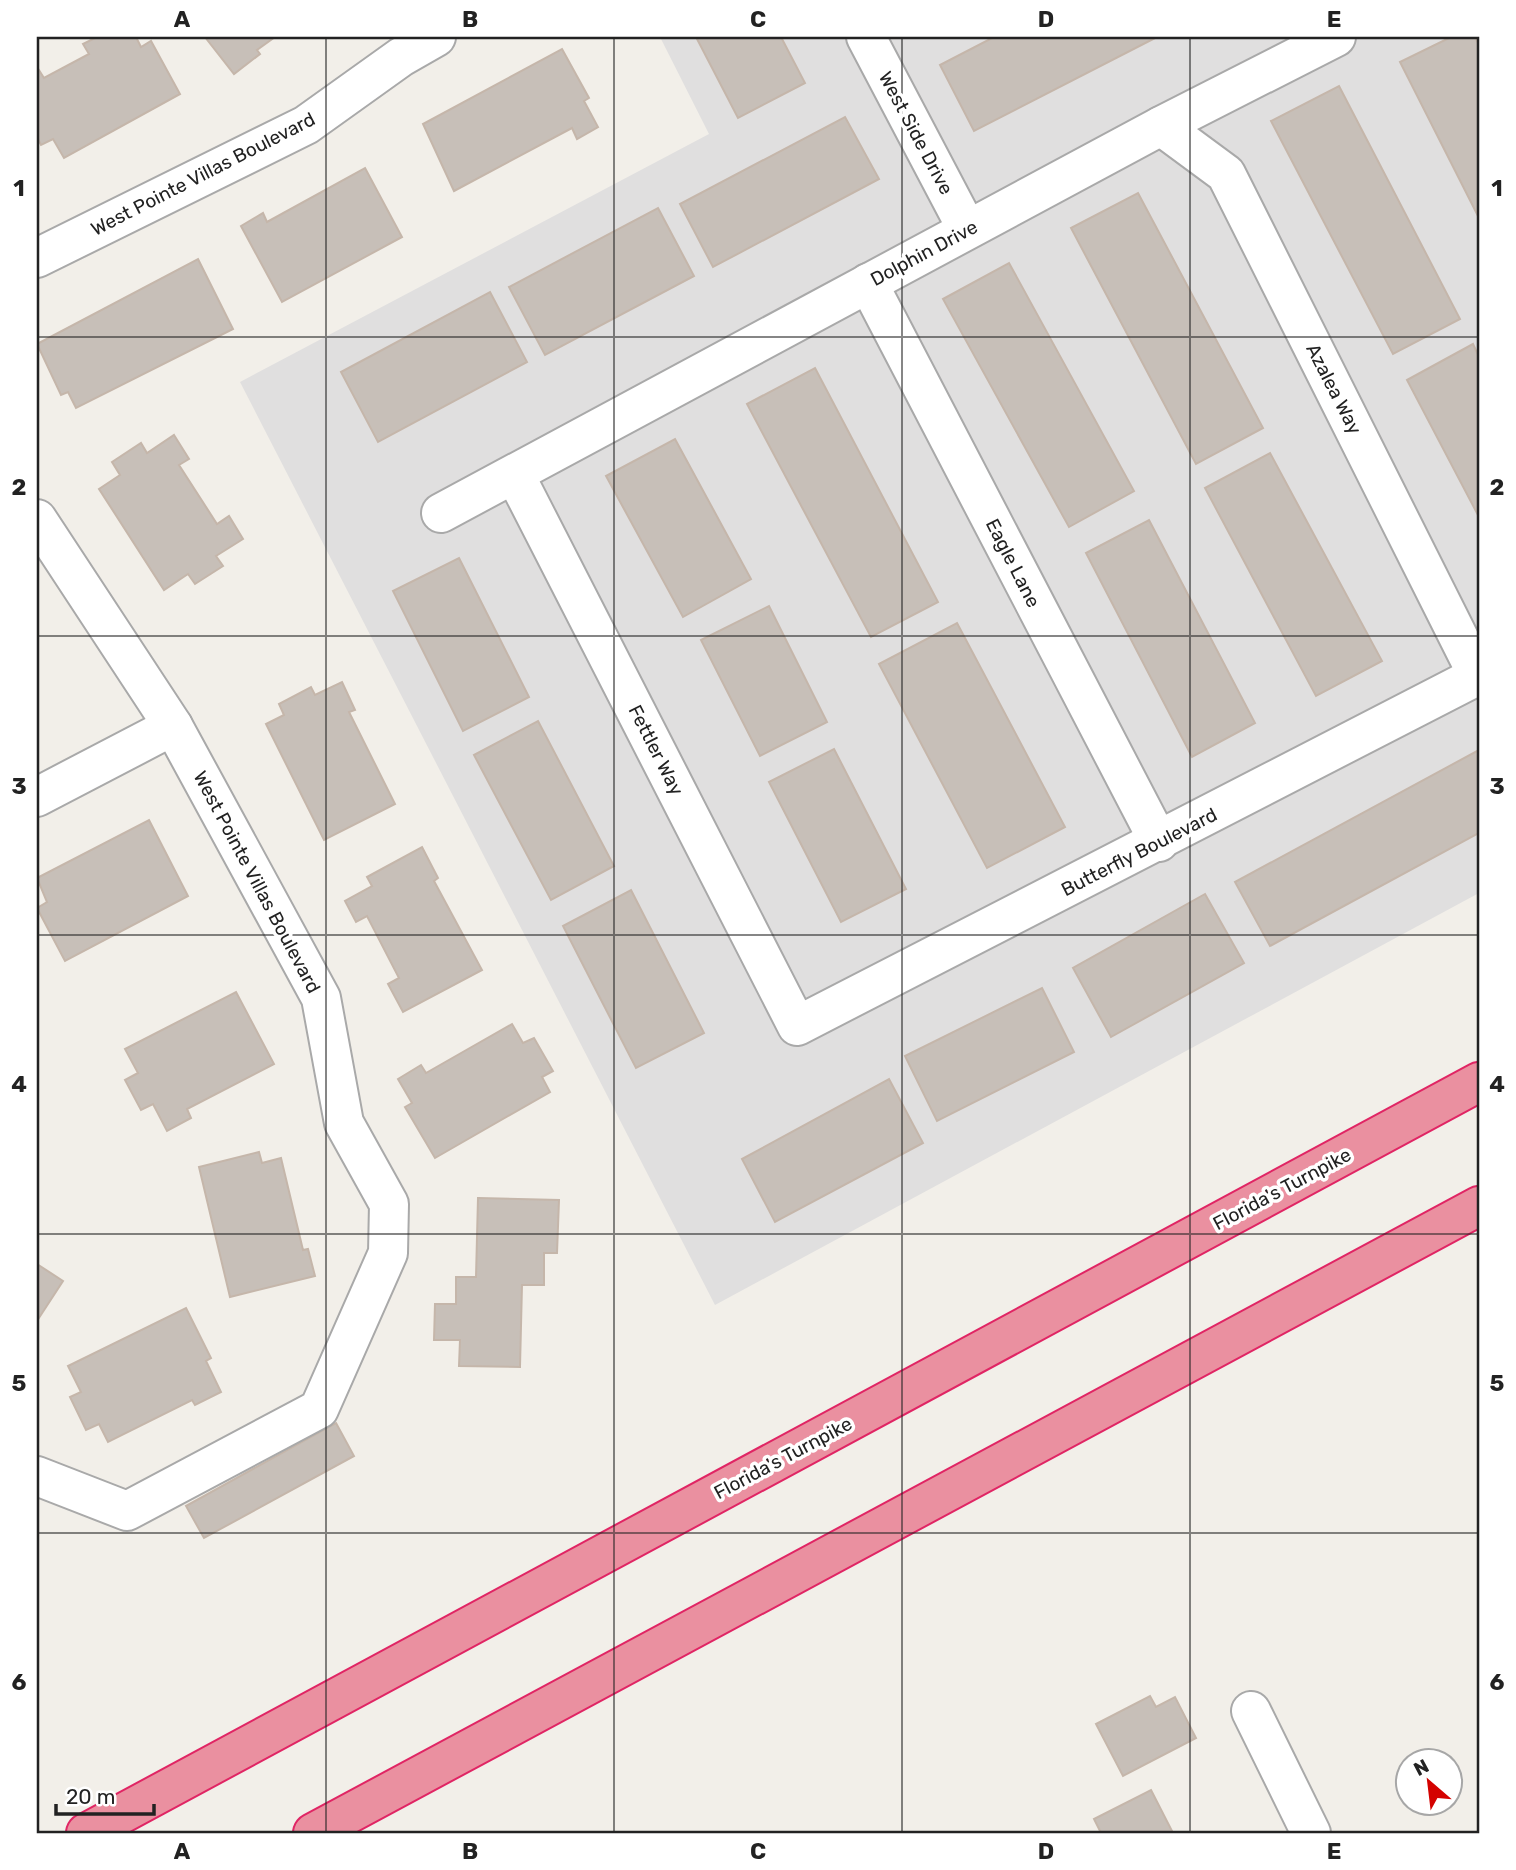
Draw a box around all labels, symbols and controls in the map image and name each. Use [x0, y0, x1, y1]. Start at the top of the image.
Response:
text: A [174, 5, 191, 33]
text: B [462, 5, 478, 33]
text: C [750, 5, 766, 33]
text: D [1038, 5, 1054, 33]
text: E [1327, 5, 1341, 33]
street label: West Side Drive [874, 68, 958, 198]
street label: West Pointe Villas Boulevard [87, 107, 319, 241]
text: 1 [13, 174, 25, 202]
text: 1 [1491, 174, 1503, 202]
street label: Dolphin Drive [867, 215, 981, 291]
street label: Azalea Way [1301, 340, 1367, 438]
text: 2 [12, 473, 26, 501]
text: 2 [1490, 473, 1504, 501]
street label: Eagle Lane [981, 515, 1045, 611]
street label: Fettler Way [623, 701, 689, 799]
street label: West Pointe Villas Boulevard [189, 767, 325, 997]
text: 3 [11, 772, 27, 800]
text: 3 [1489, 772, 1505, 800]
street label: Butterfly Boulevard [1057, 803, 1221, 901]
text: 4 [11, 1070, 27, 1098]
text: 4 [1489, 1070, 1505, 1098]
street label: Florida's Turnpike [1209, 1143, 1355, 1235]
text: 5 [12, 1369, 27, 1397]
text: 5 [1490, 1369, 1505, 1397]
street label: Florida's Turnpike [710, 1412, 856, 1504]
text: 6 [12, 1668, 27, 1696]
text: 6 [1490, 1668, 1505, 1696]
north arrow [1394, 1748, 1464, 1818]
text: N [1410, 1754, 1433, 1781]
scale bar [56, 1772, 154, 1816]
text: 20 m [66, 1784, 115, 1809]
text: A [174, 1837, 191, 1865]
text: B [462, 1837, 478, 1865]
text: C [750, 1837, 766, 1865]
text: D [1038, 1837, 1054, 1865]
text: E [1327, 1837, 1341, 1865]

